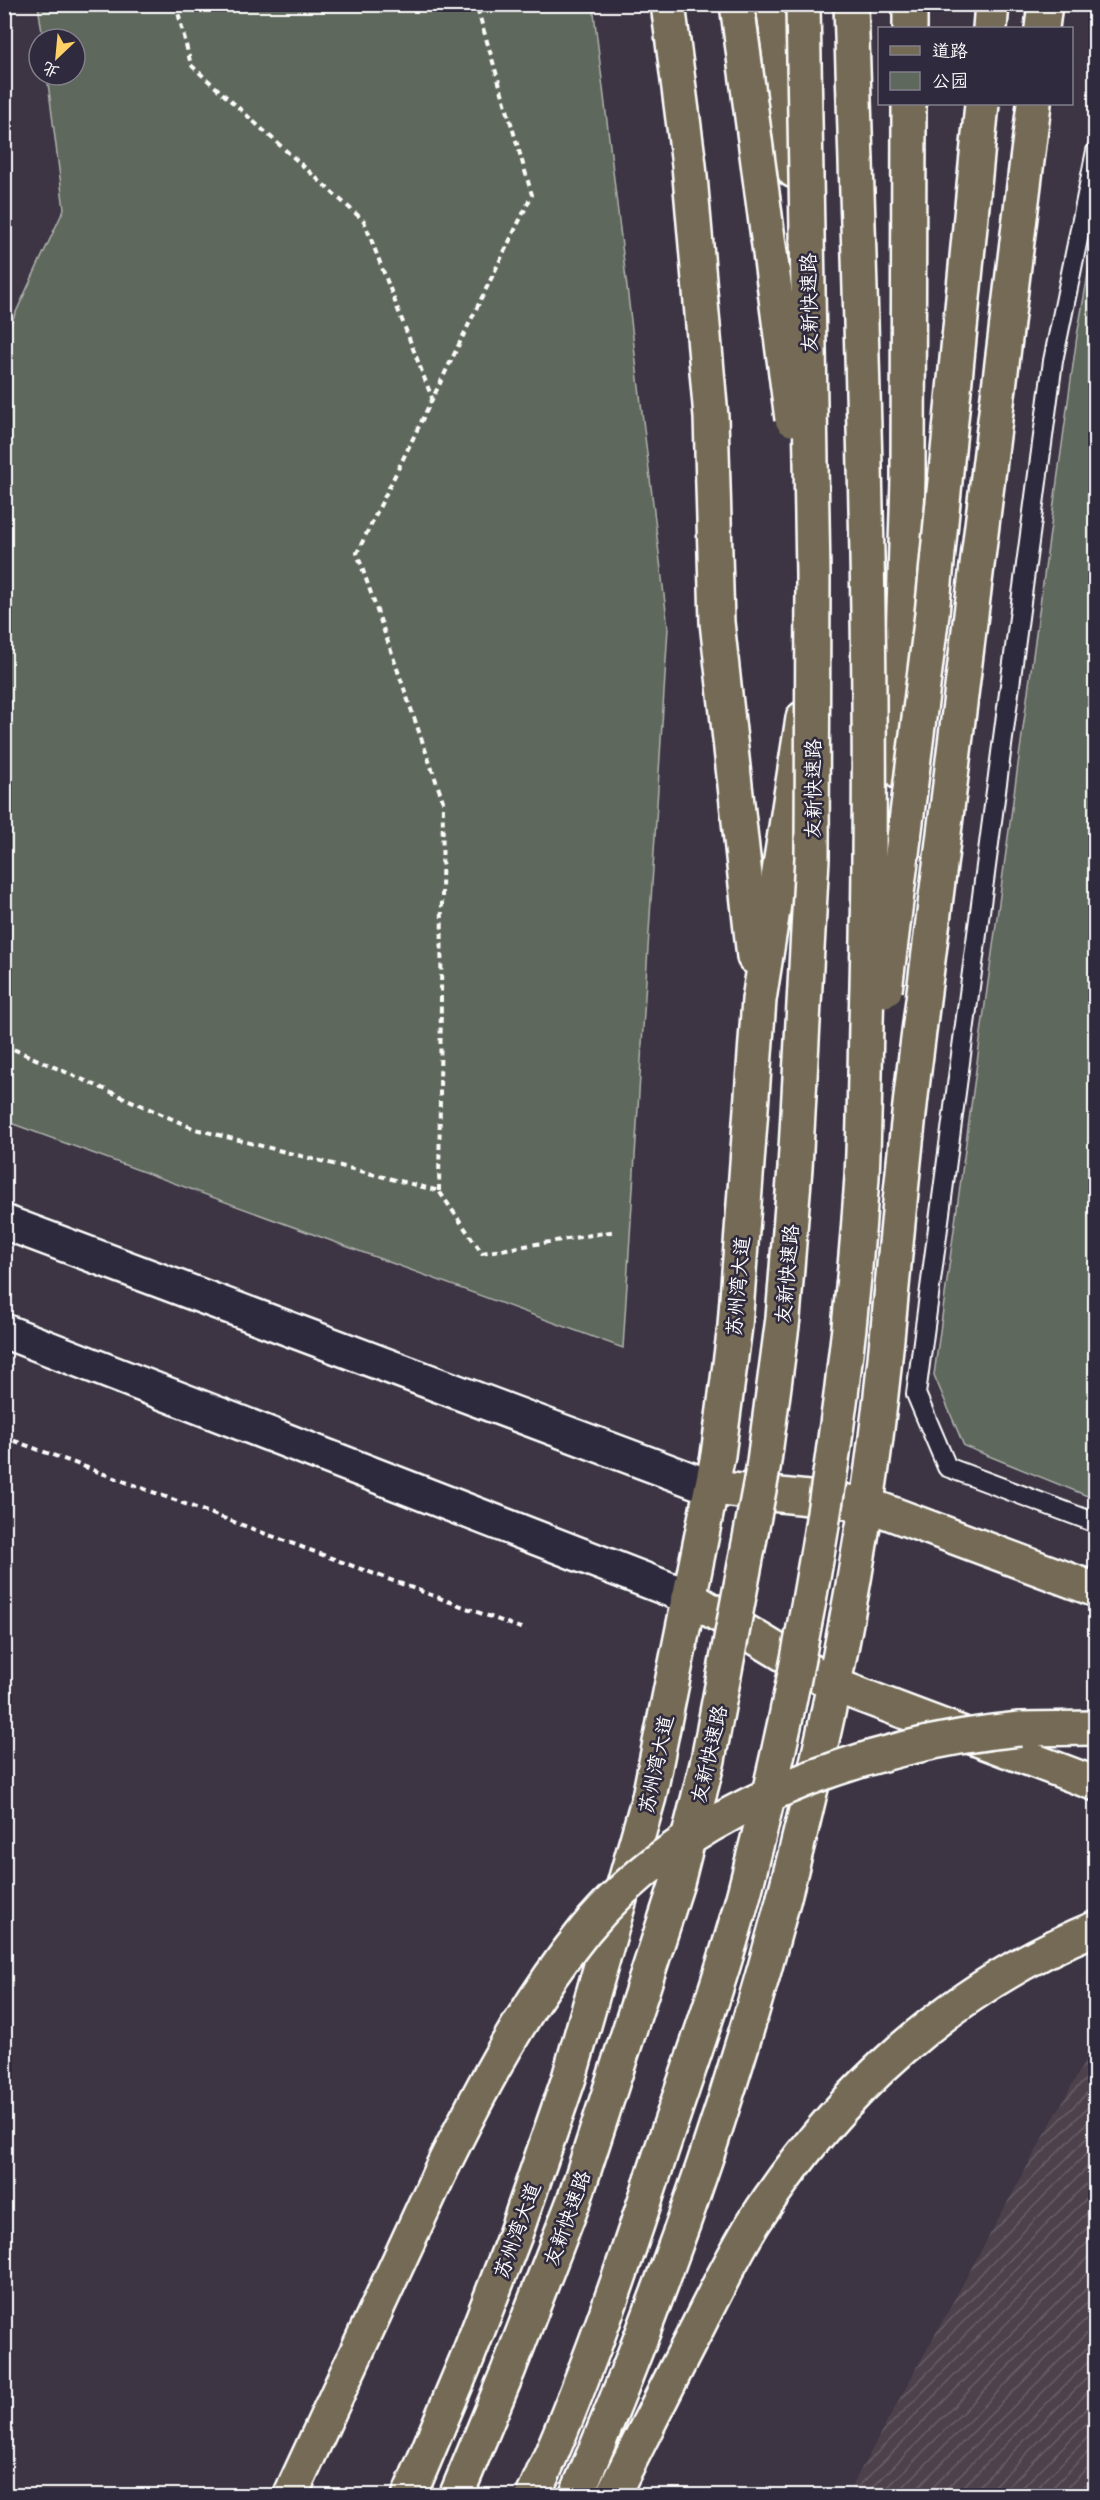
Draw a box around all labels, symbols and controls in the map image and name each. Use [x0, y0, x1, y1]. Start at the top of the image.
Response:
north arrow [27, 27, 87, 87]
legend [878, 27, 1073, 105]
text: 道路 [932, 38, 968, 62]
text: 北 [38, 58, 62, 84]
text: 公园 [932, 68, 968, 92]
street label: 友新快速路 [794, 252, 822, 353]
street label: 友新快速路 [799, 738, 825, 839]
street label: 友新快速路 [769, 1222, 803, 1325]
street label: 苏州湾大道 [720, 1235, 754, 1337]
street label: 友新快速路 [684, 1701, 732, 1806]
street label: 苏州湾大道 [632, 1712, 678, 1816]
street label: 友新快速路 [537, 2166, 596, 2269]
street label: 苏州湾大道 [487, 2179, 545, 2281]

